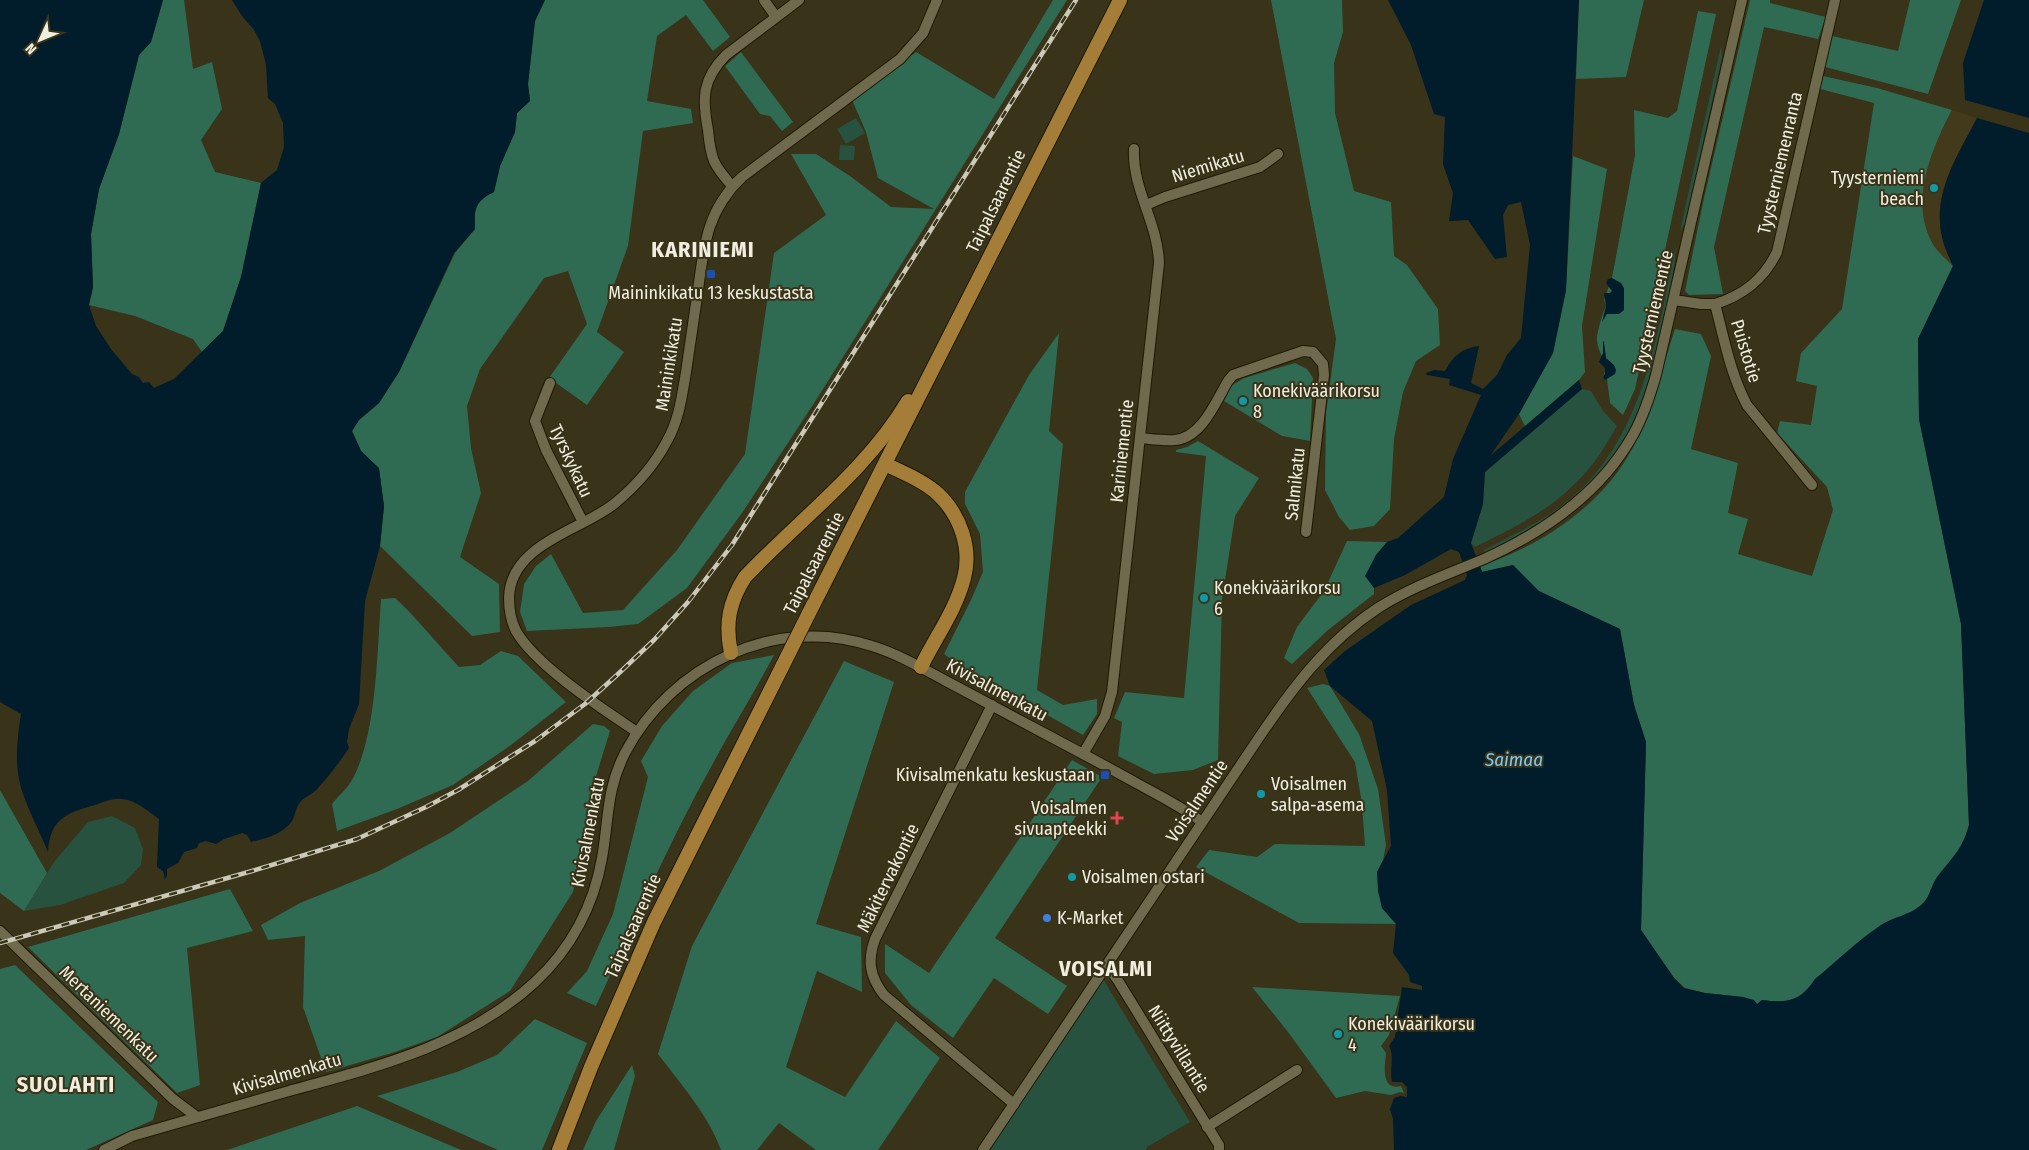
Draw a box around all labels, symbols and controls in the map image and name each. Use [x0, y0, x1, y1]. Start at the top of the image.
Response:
north arrow [15, 15, 65, 65]
text: N [22, 40, 40, 58]
street label: Tyysterniemenranta [1753, 89, 1807, 236]
street label: Niemikatu [1169, 145, 1247, 187]
street label: Taipalsaarentie [962, 146, 1031, 256]
place label: Tyysterniemi beach [1831, 167, 1924, 210]
marker: Tyysterniemi beach [1928, 182, 1940, 194]
district label: KARINIEMI [651, 236, 755, 263]
street label: Tyysterniementie [1628, 248, 1678, 376]
marker: Maininkikatu 13 keskustasta [705, 268, 717, 280]
place label: Maininkikatu 13 keskustasta [608, 282, 814, 304]
street label: Maininkikatu [651, 315, 687, 413]
street label: Puistotie [1726, 317, 1766, 385]
place label: Konekiväärikorsu 8 [1253, 380, 1380, 423]
marker: Konekiväärikorsu 8 [1237, 395, 1249, 407]
street label: Kariniementie [1106, 398, 1138, 504]
street label: Tyrskykatu [545, 421, 597, 501]
street label: Salmikatu [1280, 447, 1310, 521]
street label: Taipalsaarentie [779, 508, 849, 618]
place label: Konekiväärikorsu 6 [1214, 577, 1341, 620]
marker: Konekiväärikorsu 6 [1198, 592, 1210, 604]
street label: Kivisalmenkatu [942, 654, 1052, 726]
water label: Saimaa [1484, 748, 1543, 771]
street label: Voisalmentie [1161, 755, 1233, 847]
place label: Kivisalmenkatu keskustaan [896, 764, 1095, 786]
marker: Kivisalmenkatu keskustaan [1099, 769, 1111, 781]
place label: Voisalmen salpa-asema [1271, 773, 1364, 816]
street label: Kivisalmenkatu [567, 775, 609, 889]
marker: Voisalmen salpa-asema [1255, 788, 1267, 800]
place label: Voisalmen sivuapteekki [1014, 797, 1107, 840]
marker: Voisalmen sivuapteekki [1111, 812, 1123, 824]
street label: Mäkitervakontie [852, 820, 924, 936]
place label: Voisalmen ostari [1082, 866, 1205, 888]
street label: Taipalsaarentie [600, 870, 666, 982]
marker: Voisalmen ostari [1066, 871, 1078, 883]
place label: K-Market [1057, 907, 1124, 929]
marker: K-Market [1041, 912, 1053, 924]
district label: VOISALMI [1058, 955, 1153, 982]
street label: Mertaniemenkatu [55, 961, 163, 1067]
street label: Niittyvillantie [1143, 1001, 1215, 1097]
place label: Konekiväärikorsu 4 [1348, 1013, 1475, 1056]
marker: Konekiväärikorsu 4 [1332, 1028, 1344, 1040]
street label: Kivisalmenkatu [230, 1048, 344, 1100]
district label: SUOLAHTI [17, 1071, 115, 1098]

